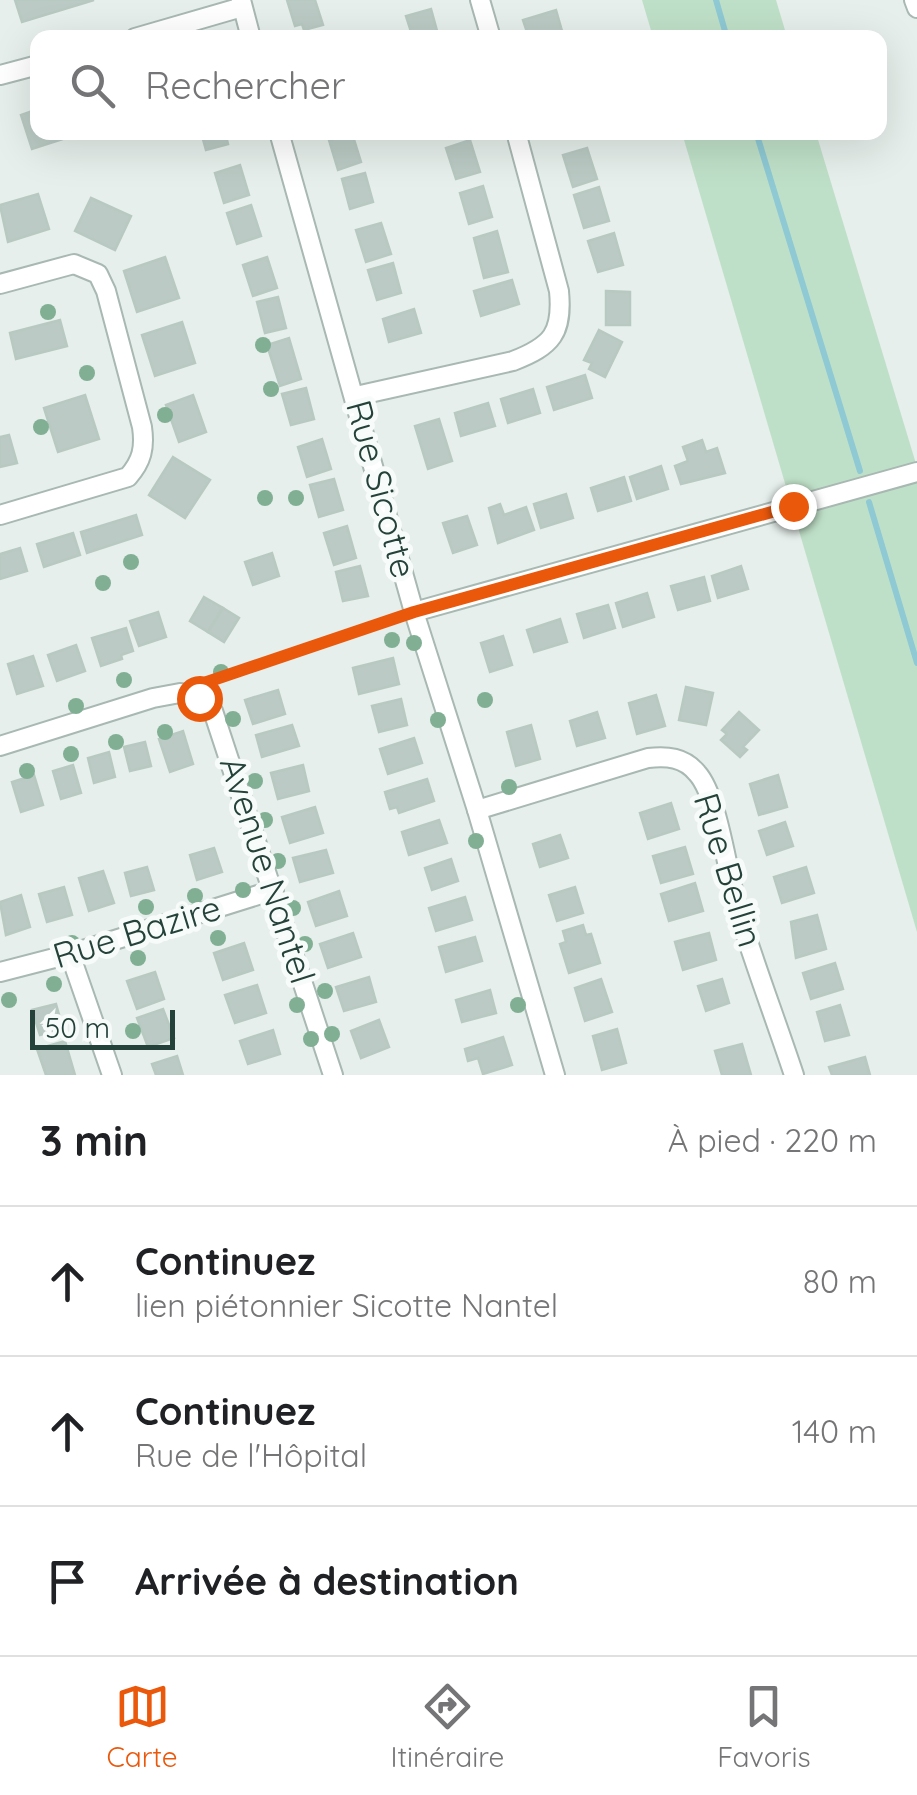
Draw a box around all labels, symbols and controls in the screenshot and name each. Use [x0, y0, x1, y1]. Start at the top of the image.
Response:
search box [30, 30, 887, 140]
icon: search [65, 58, 120, 113]
text: Rechercher [145, 61, 346, 109]
street label: Rue Sicotte [337, 395, 427, 582]
route end [771, 484, 817, 530]
route start [177, 676, 223, 722]
street label: Avenue Nantel [211, 751, 325, 989]
street label: Rue Bellin [685, 787, 773, 952]
street label: Rue Bazire [48, 885, 226, 977]
scale bar [30, 1005, 175, 1050]
text: 50 m [45, 1010, 110, 1045]
text: 3 min [40, 1114, 148, 1167]
text: À pied · 220 m [668, 1120, 877, 1160]
text: Continuez [135, 1237, 315, 1285]
icon: ahead [40, 1254, 95, 1309]
text: 80 m [803, 1261, 877, 1301]
text: lien piétonnier Sicotte Nantel [135, 1285, 558, 1325]
text: Continuez [135, 1387, 315, 1435]
icon: ahead [40, 1404, 95, 1459]
text: 140 m [792, 1411, 877, 1451]
text: Rue de l'Hôpital [135, 1435, 367, 1475]
icon: arrive [40, 1554, 95, 1609]
text: Arrivée à destination [135, 1557, 519, 1605]
tab: Carte [106, 1679, 178, 1774]
tab: Itinéraire [390, 1679, 504, 1774]
tab: Favoris [717, 1679, 811, 1774]

